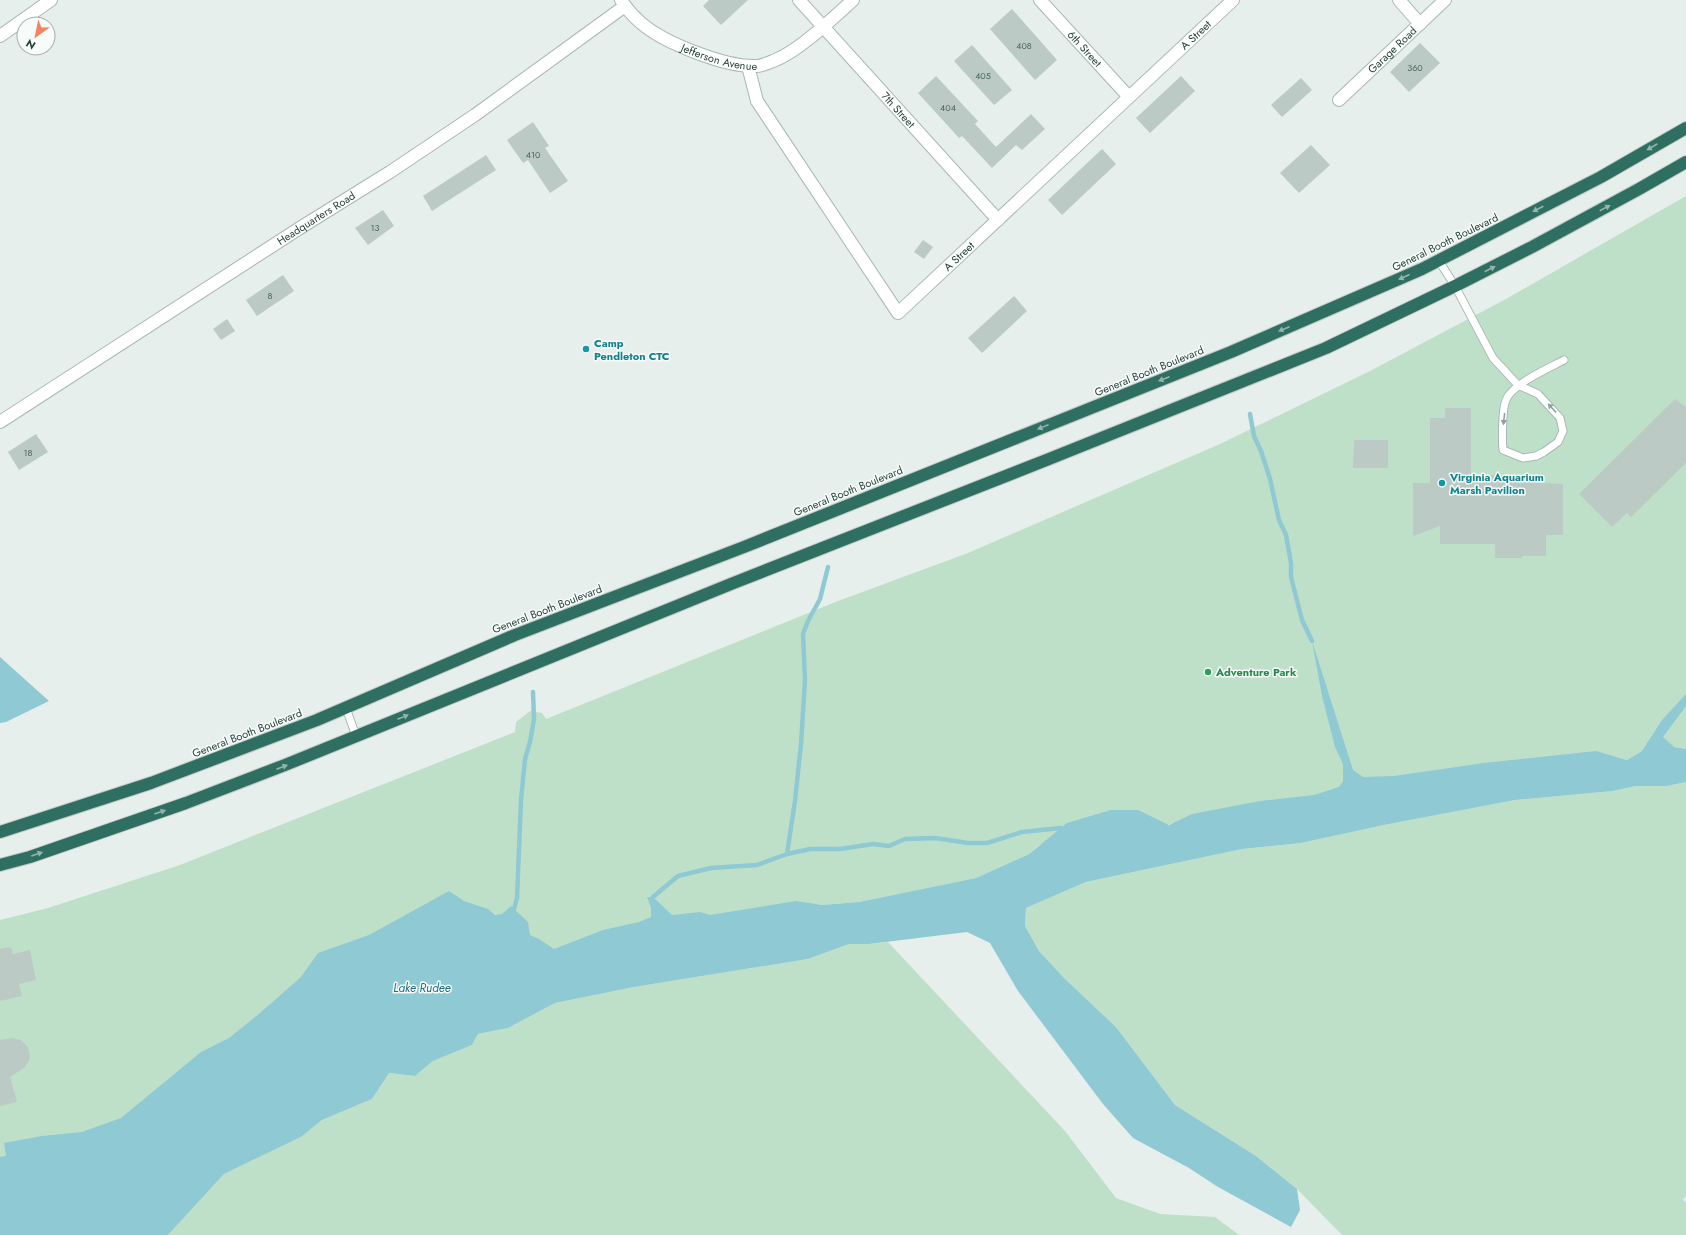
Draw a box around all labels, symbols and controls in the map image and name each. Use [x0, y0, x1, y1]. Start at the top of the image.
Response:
north arrow [16, 16, 56, 56]
street label: A Street [1177, 16, 1215, 53]
street label: Garage Road [1364, 23, 1420, 77]
street label: 6th Street [1064, 27, 1106, 71]
text: N [23, 35, 39, 53]
street label: Jefferson Avenue [677, 39, 757, 74]
house number: 408 [1016, 39, 1032, 52]
house number: 360 [1407, 61, 1423, 74]
house number: 405 [975, 69, 991, 82]
street label: 7th Street [878, 88, 919, 132]
house number: 404 [940, 101, 956, 114]
one-way arrow [1646, 144, 1658, 151]
house number: 410 [526, 148, 541, 161]
street label: Headquarters Road [274, 188, 358, 249]
one-way arrow [1599, 204, 1611, 211]
one-way arrow [1532, 206, 1544, 213]
street label: General Booth Boulevard [1389, 209, 1501, 275]
house number: 13 [371, 221, 380, 234]
street label: A Street [940, 237, 978, 275]
one-way arrow [1484, 265, 1496, 272]
one-way arrow [1397, 275, 1409, 281]
house number: 8 [268, 289, 273, 302]
one-way arrow [1279, 326, 1290, 332]
place label: Camp Pendleton CTC [594, 335, 670, 364]
street label: General Booth Boulevard [1092, 342, 1206, 400]
marker: Camp Pendleton CTC [581, 344, 591, 354]
one-way arrow [1158, 376, 1170, 382]
one-way arrow [1547, 403, 1556, 414]
one-way arrow [1500, 413, 1507, 425]
one-way arrow [1037, 424, 1049, 430]
house number: 18 [24, 446, 33, 459]
street label: General Booth Boulevard [791, 462, 905, 520]
place label: Virginia Aquarium Marsh Pavilion [1449, 469, 1544, 498]
marker: Virginia Aquarium Marsh Pavilion [1437, 478, 1447, 488]
street label: General Booth Boulevard [490, 581, 604, 637]
place label: Adventure Park [1215, 664, 1297, 680]
marker: Adventure Park [1203, 667, 1213, 677]
street label: General Booth Boulevard [190, 705, 304, 761]
one-way arrow [397, 714, 409, 720]
one-way arrow [277, 763, 289, 769]
one-way arrow [155, 808, 167, 814]
one-way arrow [32, 851, 44, 857]
water label: Lake Rudee [393, 979, 451, 997]

